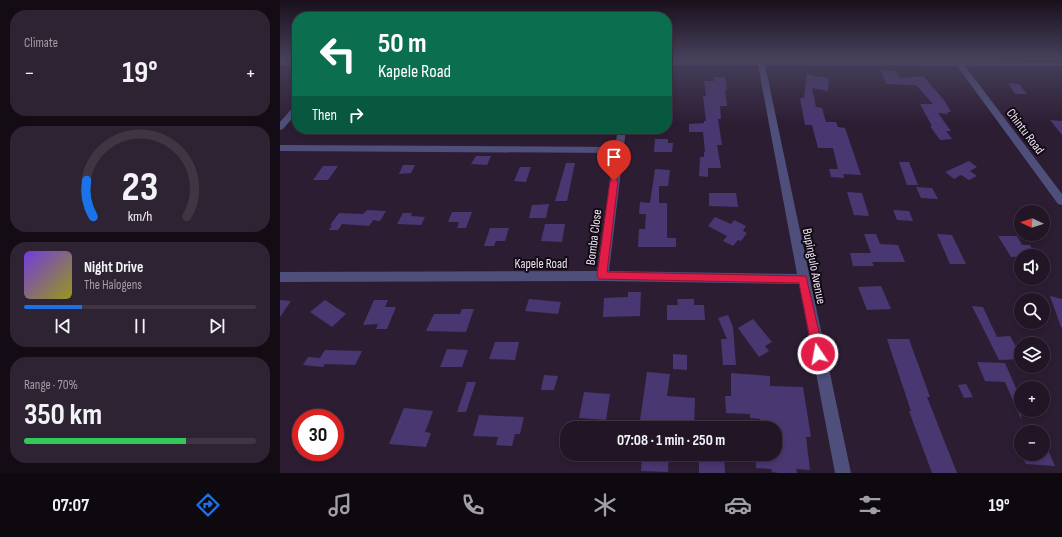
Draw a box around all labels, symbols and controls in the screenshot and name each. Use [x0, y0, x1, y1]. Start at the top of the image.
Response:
text: 50 m [378, 27, 427, 60]
icon: left [312, 28, 364, 80]
text: Climate [24, 35, 58, 51]
text: 19° [122, 55, 158, 91]
text: − [24, 60, 35, 87]
text: + [245, 60, 256, 87]
text: Kapele Road [378, 61, 451, 82]
icon: right [345, 104, 367, 126]
text: Then [312, 106, 337, 125]
street label: Chintu Road [1003, 106, 1048, 158]
pin [597, 140, 631, 181]
icon: arrive [603, 146, 625, 168]
text: 23 [122, 162, 158, 211]
north arrow [1014, 205, 1050, 241]
map controls [1014, 205, 1050, 461]
text: km/h [128, 207, 152, 224]
street label: Bomba Close [583, 208, 605, 266]
street label: Bupingulo Avenue [799, 227, 829, 305]
button: sound [1014, 249, 1050, 285]
street label: Kapele Road [515, 256, 567, 272]
text: Night Drive [84, 258, 143, 277]
text: The Halogens [84, 277, 142, 293]
button: search [1014, 293, 1050, 329]
icon: previous [52, 315, 74, 337]
icon: pause [129, 315, 151, 337]
icon: next [206, 315, 228, 337]
position arrow [797, 333, 839, 375]
button: layers [1014, 337, 1050, 373]
text: Range · 70% [24, 377, 78, 393]
button: + [1014, 381, 1050, 417]
text: 350 km [24, 397, 102, 433]
speed limit sign: 30 [292, 409, 344, 461]
button: − [1014, 425, 1050, 461]
text: 07:08 · 1 min · 250 m [617, 431, 725, 450]
icon: directions [194, 491, 222, 519]
icon: music [326, 491, 354, 519]
icon: phone [459, 491, 487, 519]
icon: climate [591, 491, 619, 519]
icon: car [724, 491, 752, 519]
icon: filters [856, 491, 884, 519]
text: 07:07 [52, 495, 89, 516]
text: 19° [989, 495, 1010, 516]

